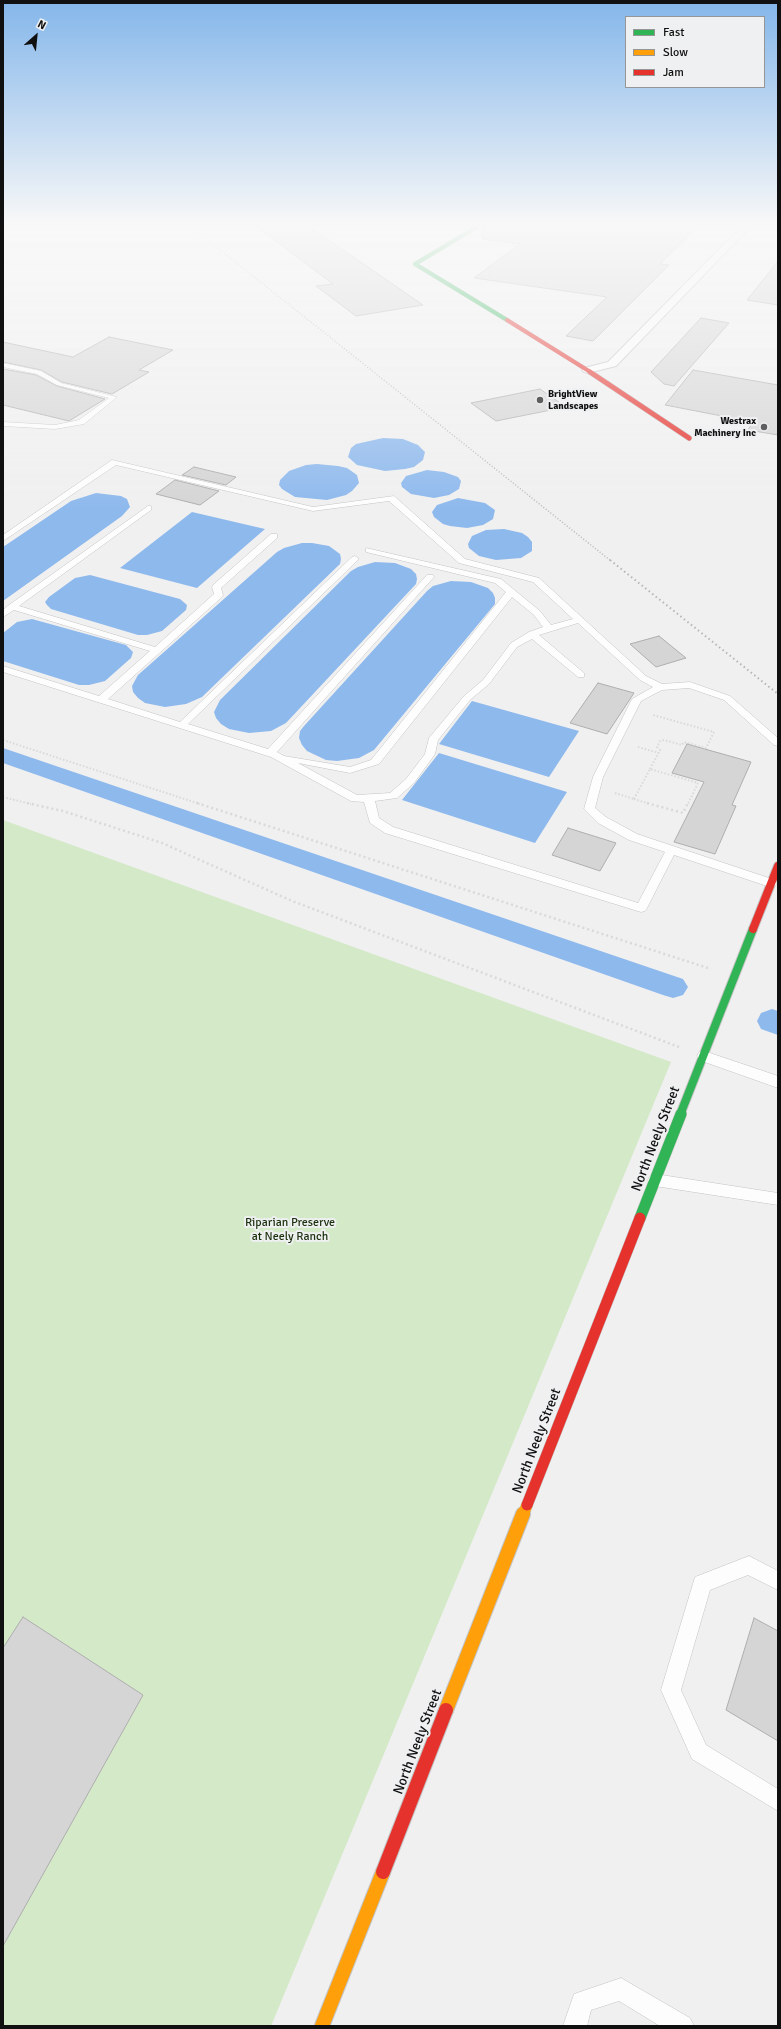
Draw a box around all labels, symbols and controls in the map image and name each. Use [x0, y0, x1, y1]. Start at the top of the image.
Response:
north arrow [16, 16, 56, 56]
legend [625, 16, 765, 88]
text: N [35, 17, 48, 32]
text: Fast [663, 25, 684, 40]
text: Slow [663, 45, 688, 60]
text: Jam [663, 65, 684, 80]
place label: BrightView Landscapes [548, 388, 598, 412]
marker: BrightView Landscapes [535, 395, 545, 405]
place label: Westrax Machinery Inc [694, 415, 756, 438]
marker: Westrax Machinery Inc [759, 422, 769, 432]
street label: North Neely Street [628, 1084, 684, 1194]
park label: Riparian Preserve at Neely Ranch [245, 1216, 335, 1244]
street label: North Neely Street [509, 1386, 565, 1496]
street label: North Neely Street [390, 1687, 446, 1797]

